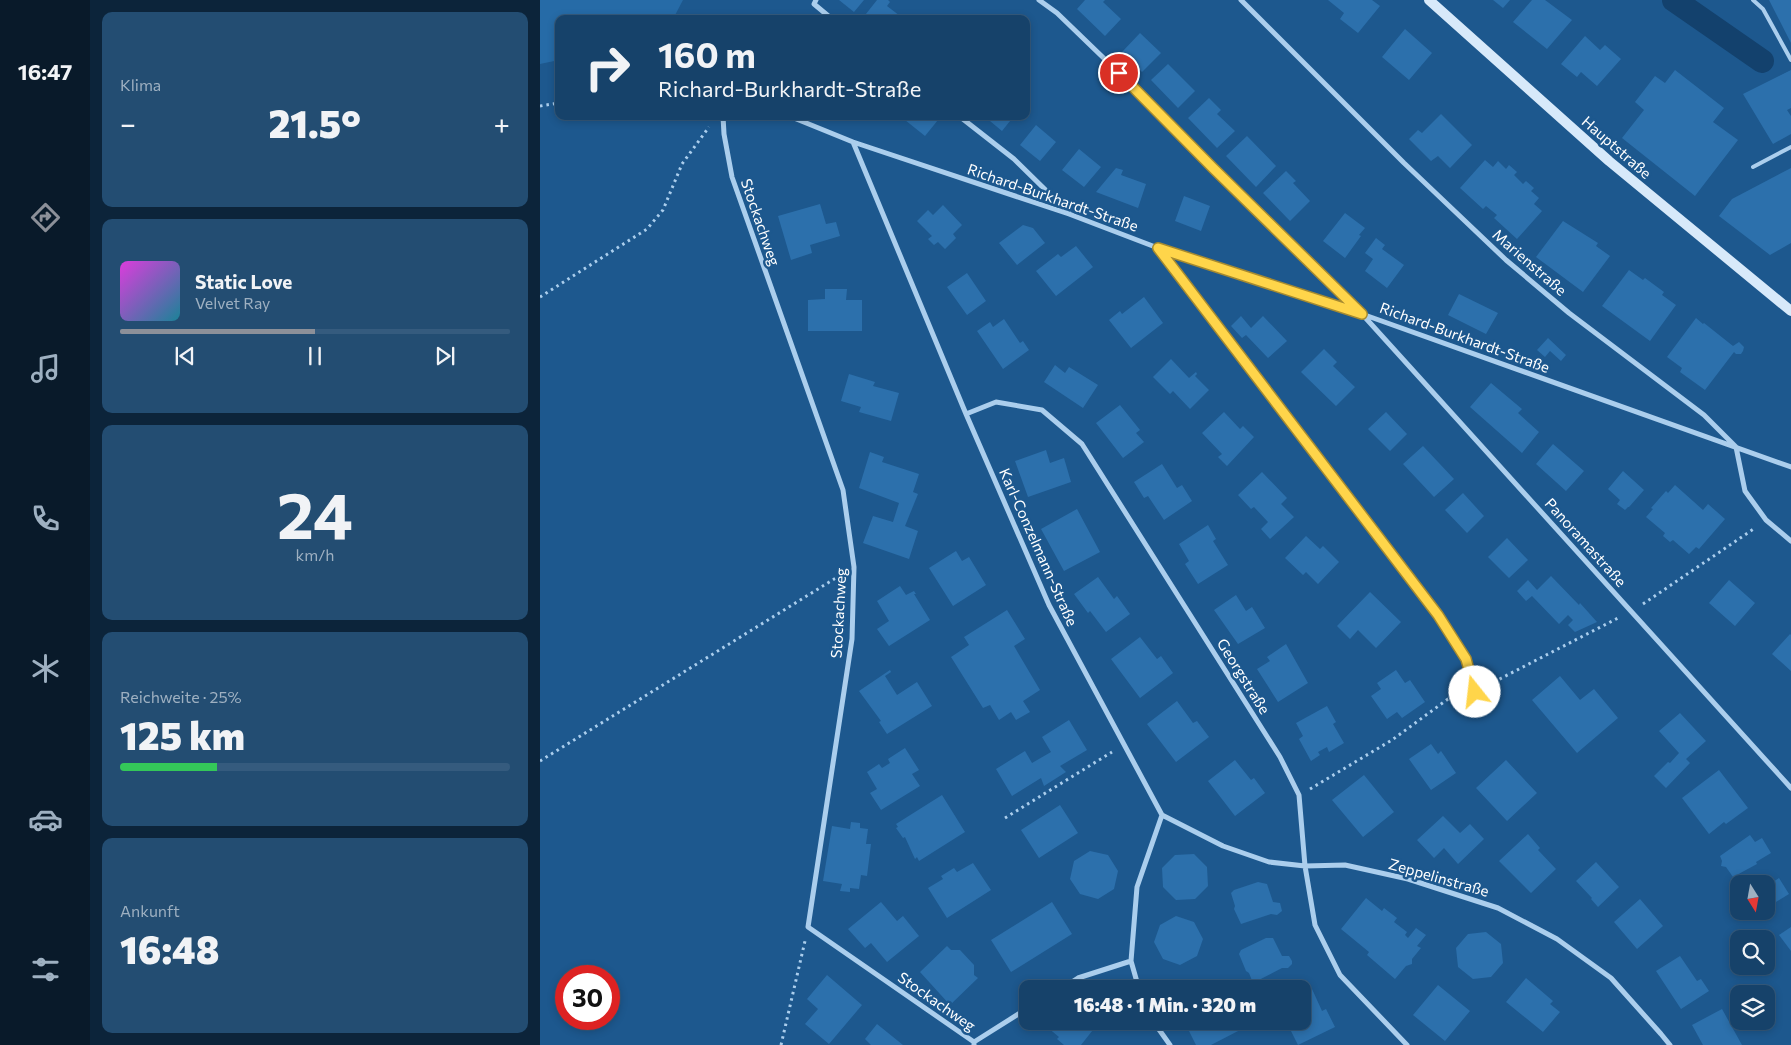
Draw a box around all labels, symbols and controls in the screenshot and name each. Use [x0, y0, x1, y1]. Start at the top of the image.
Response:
text: 160 m [658, 32, 756, 75]
icon: right [575, 35, 640, 100]
pin [1098, 52, 1140, 94]
text: 16:47 [18, 58, 72, 85]
icon: arrive [1105, 59, 1133, 87]
text: Klima [120, 75, 161, 94]
text: Richard-Burkhardt-Straße [658, 75, 921, 102]
text: 21.5° [268, 99, 361, 146]
text: − [120, 106, 136, 140]
text: + [494, 106, 510, 140]
street label: Hauptstraße [1579, 112, 1655, 182]
street label: Richard-Burkhardt-Straße [965, 159, 1141, 235]
street label: Stockachweg [738, 176, 784, 268]
icon: directions [28, 200, 63, 235]
street label: Marienstraße [1489, 225, 1571, 299]
text: Static Love [195, 270, 292, 293]
text: Velvet Ray [195, 293, 270, 312]
street label: Richard-Burkhardt-Straße [1378, 298, 1552, 376]
icon: previous [171, 342, 199, 370]
icon: pause [301, 342, 329, 370]
icon: next [431, 342, 459, 370]
icon: music [28, 351, 63, 386]
street label: Karl-Conzelmann-Straße [996, 465, 1082, 629]
text: 24 [277, 473, 353, 552]
street label: Panoramastraße [1541, 494, 1631, 590]
icon: phone [28, 501, 63, 536]
text: km/h [296, 545, 334, 564]
street label: Stockachweg [827, 567, 849, 659]
street label: Georgstraße [1214, 635, 1274, 717]
icon: climate [28, 651, 63, 686]
position arrow [1448, 665, 1500, 717]
text: Reichweite · 25% [120, 687, 242, 706]
text: 125 km [120, 711, 245, 758]
icon: car [28, 802, 63, 837]
street label: Zeppelinstraße [1387, 854, 1491, 900]
north arrow [1730, 875, 1775, 920]
map controls [1730, 875, 1775, 1030]
text: Ankunft [120, 901, 180, 920]
text: 16:48 [120, 925, 219, 972]
button: search [1730, 930, 1775, 975]
icon: filters [28, 952, 63, 987]
speed limit sign: 30 [555, 965, 620, 1030]
street label: Stockachweg [895, 968, 979, 1034]
button: layers [1730, 985, 1775, 1030]
text: 16:48 · 1 Min. · 320 m [1074, 993, 1256, 1016]

